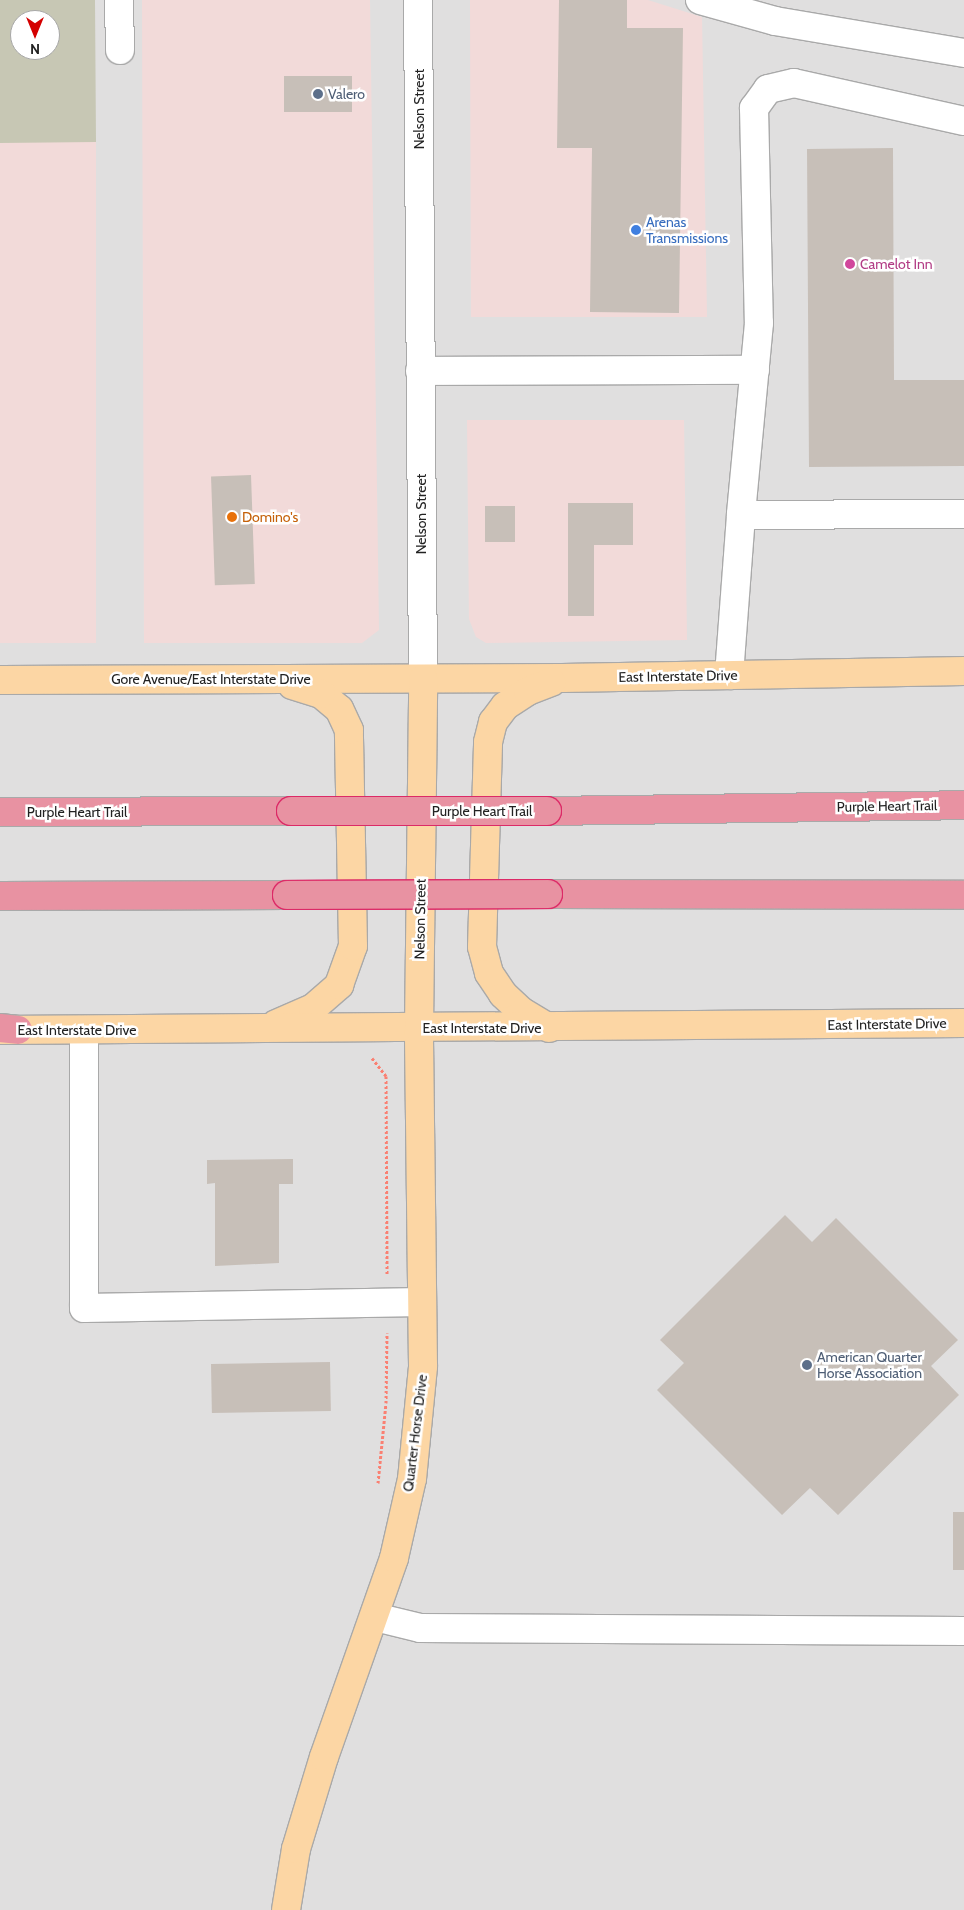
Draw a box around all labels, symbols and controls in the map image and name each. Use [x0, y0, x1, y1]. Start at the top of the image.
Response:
north arrow [10, 10, 60, 60]
text: N [30, 40, 40, 58]
street label: Nelson Street [411, 69, 427, 149]
place label: Valero [328, 86, 365, 102]
marker: Valero [312, 88, 324, 100]
place label: Arenas Transmissions [646, 214, 728, 246]
marker: Arenas Transmissions [630, 224, 642, 236]
place label: Camelot Inn [860, 256, 933, 272]
marker: Camelot Inn [844, 258, 856, 270]
street label: Nelson Street [413, 474, 429, 554]
place label: Domino's [242, 509, 298, 525]
marker: Domino's [226, 511, 238, 523]
street label: East Interstate Drive [618, 667, 738, 685]
street label: Gore Avenue/East Interstate Drive [111, 671, 311, 687]
street label: Purple Heart Trail [837, 797, 937, 815]
street label: Purple Heart Trail [432, 803, 532, 819]
street label: Purple Heart Trail [27, 804, 127, 820]
street label: Nelson Street [411, 879, 429, 959]
street label: East Interstate Drive [827, 1015, 947, 1033]
street label: East Interstate Drive [422, 1020, 542, 1036]
street label: East Interstate Drive [17, 1022, 137, 1038]
place label: American Quarter Horse Association [817, 1349, 922, 1381]
marker: American Quarter Horse Association [801, 1359, 813, 1371]
street label: Quarter Horse Drive [399, 1373, 431, 1493]

